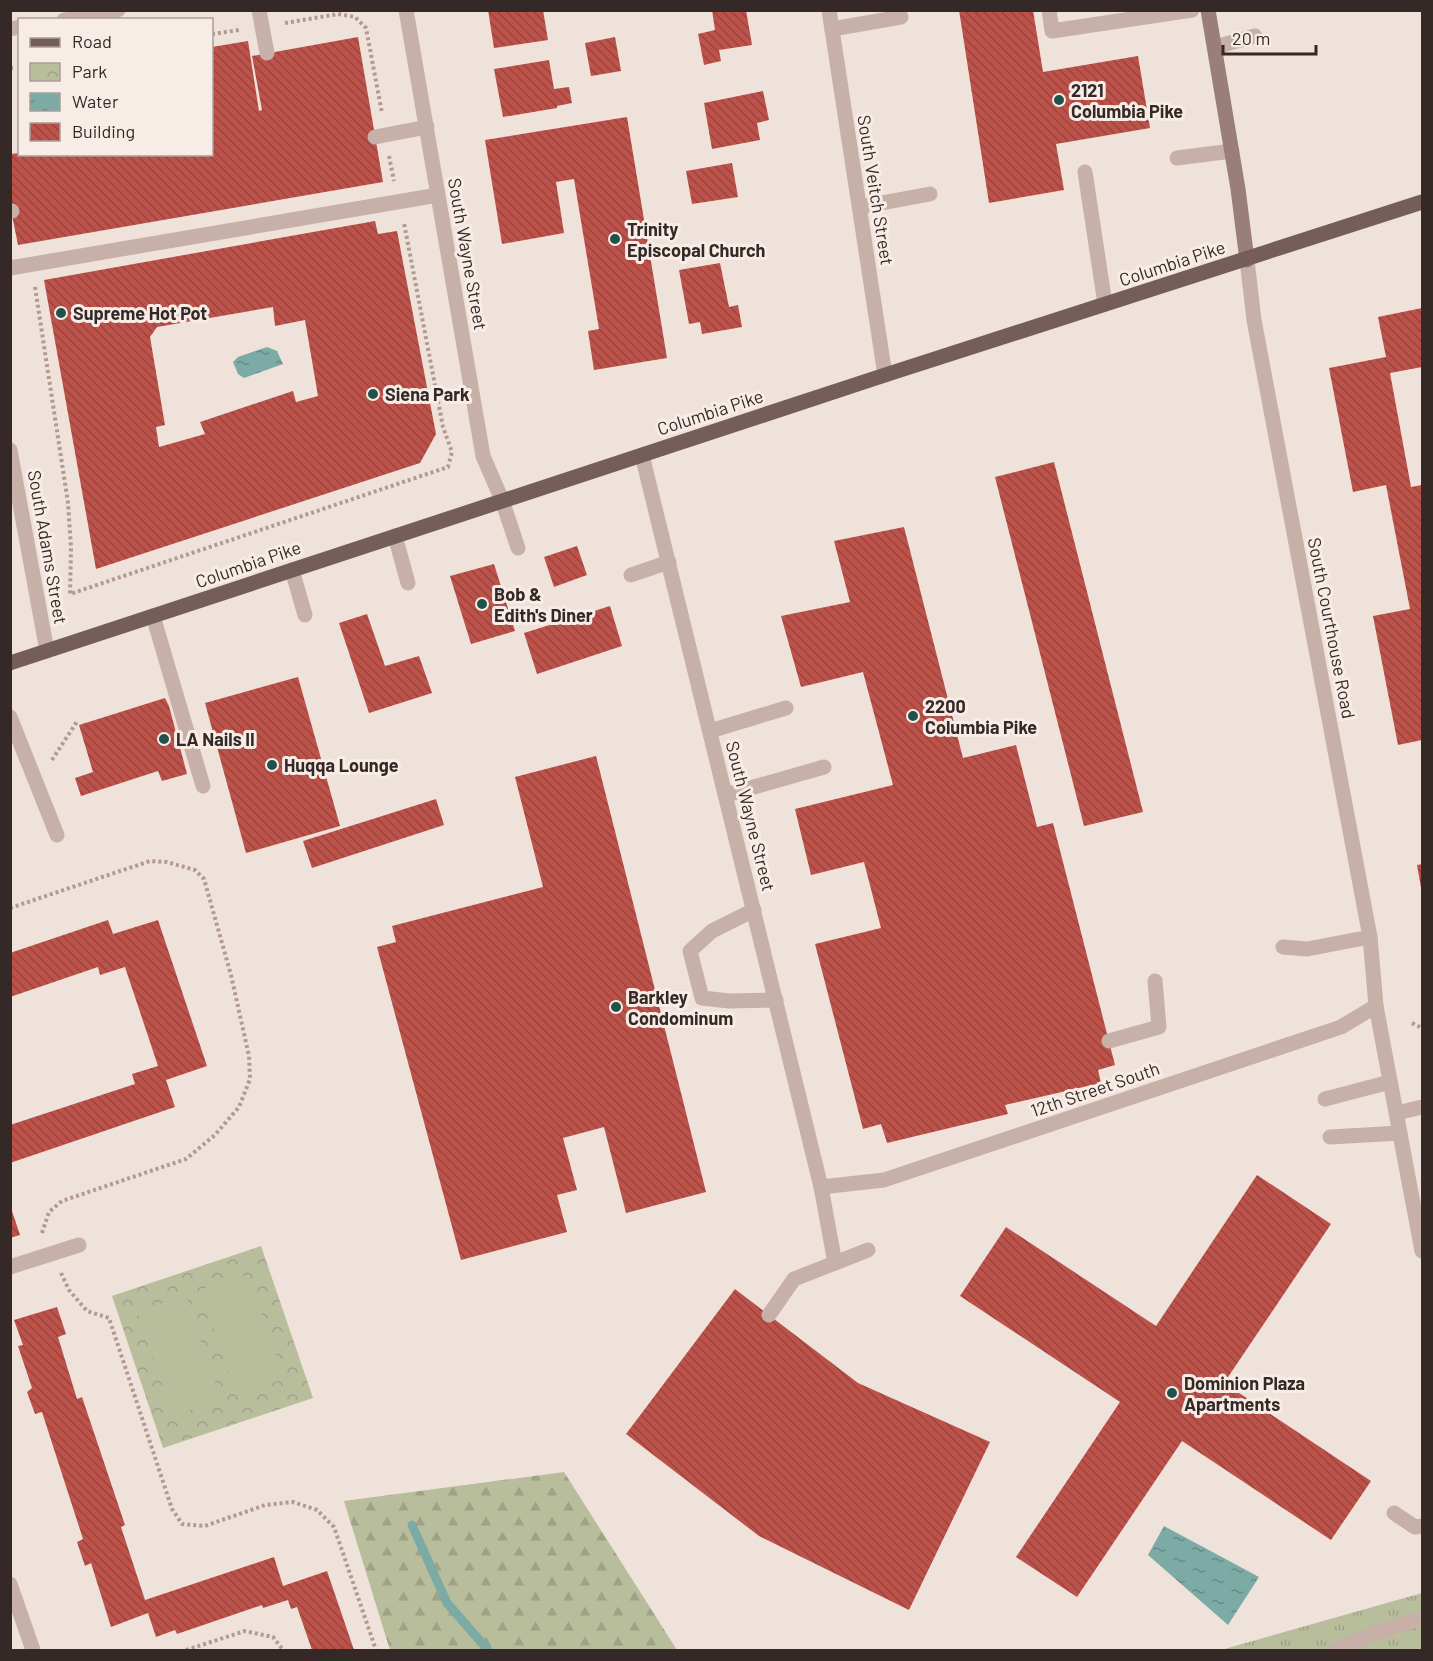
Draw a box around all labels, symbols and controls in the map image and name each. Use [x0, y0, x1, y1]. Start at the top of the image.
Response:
legend [18, 18, 213, 156]
scale bar [1223, 18, 1316, 56]
text: 20 m [1232, 27, 1270, 49]
text: Road [72, 30, 112, 52]
text: Park [72, 60, 107, 82]
place label: 2121 Columbia Pike [1071, 79, 1183, 122]
text: Water [72, 90, 119, 112]
marker: 2121 Columbia Pike [1052, 93, 1066, 107]
street label: South Veitch Street [853, 113, 899, 267]
text: Building [72, 120, 135, 142]
street label: South Wayne Street [444, 176, 492, 332]
place label: Trinity Episcopal Church [627, 218, 765, 261]
marker: Trinity Episcopal Church [608, 232, 622, 246]
street label: Columbia Pike [1116, 236, 1228, 290]
place label: Supreme Hot Pot [73, 302, 207, 324]
marker: Supreme Hot Pot [54, 306, 68, 320]
place label: Siena Park [385, 383, 470, 405]
street label: Columbia Pike [654, 385, 766, 439]
marker: Siena Park [366, 387, 380, 401]
street label: South Adams Street [24, 468, 72, 626]
street label: South Courthouse Road [1304, 535, 1360, 721]
street label: Columbia Pike [192, 536, 304, 592]
place label: Bob & Edith's Diner [494, 583, 593, 626]
marker: Bob & Edith's Diner [475, 597, 489, 611]
place label: 2200 Columbia Pike [925, 695, 1037, 738]
marker: 2200 Columbia Pike [906, 709, 920, 723]
place label: LA Nails II [176, 728, 255, 750]
marker: LA Nails II [157, 732, 171, 746]
street label: South Wayne Street [722, 739, 780, 893]
place label: Huqqa Lounge [284, 754, 399, 776]
marker: Huqqa Lounge [265, 758, 279, 772]
place label: Barkley Condominum [628, 986, 733, 1029]
marker: Barkley Condominum [609, 1000, 623, 1014]
street label: 12th Street South [1028, 1057, 1162, 1121]
place label: Dominion Plaza Apartments [1184, 1372, 1305, 1415]
marker: Dominion Plaza Apartments [1165, 1386, 1179, 1400]

